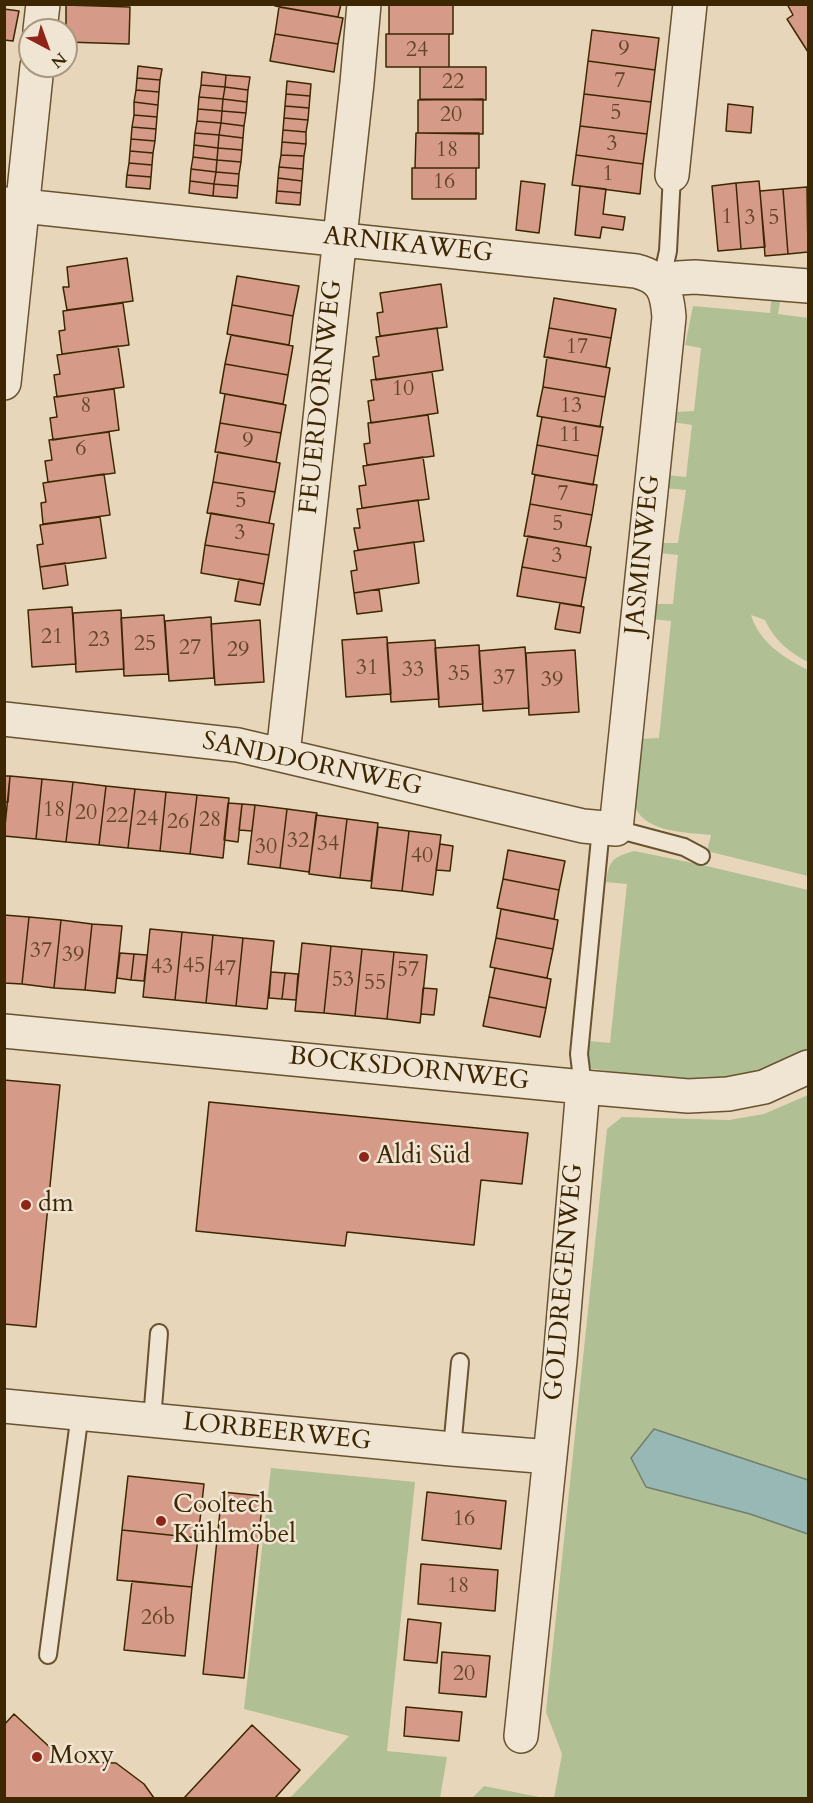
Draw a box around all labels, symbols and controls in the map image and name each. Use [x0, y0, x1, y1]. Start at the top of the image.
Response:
north arrow [18, 18, 78, 78]
house number: 9 [618, 37, 630, 63]
house number: 24 [406, 38, 428, 64]
text: N [46, 47, 71, 73]
house number: 7 [614, 69, 626, 95]
house number: 22 [442, 70, 464, 96]
house number: 5 [610, 101, 622, 127]
house number: 20 [440, 103, 462, 129]
house number: 3 [606, 132, 618, 158]
house number: 18 [436, 138, 458, 164]
house number: 1 [602, 162, 614, 188]
house number: 16 [433, 170, 455, 196]
house number: 1 [721, 205, 733, 231]
house number: 3 [744, 206, 756, 232]
house number: 5 [768, 206, 780, 232]
street label: ARNIKAWEG [321, 222, 495, 270]
street label: FEUERDORNWEG [294, 278, 350, 516]
house number: 17 [566, 335, 588, 361]
house number: 10 [392, 377, 414, 403]
house number: 8 [80, 394, 92, 420]
house number: 13 [560, 394, 582, 420]
house number: 11 [559, 423, 581, 449]
house number: 9 [242, 429, 254, 455]
house number: 6 [75, 437, 87, 463]
street label: JASMINWEG [620, 473, 668, 637]
house number: 7 [557, 482, 569, 508]
house number: 5 [235, 489, 247, 515]
house number: 5 [552, 512, 564, 538]
house number: 3 [234, 521, 246, 547]
house number: 3 [551, 544, 563, 570]
house number: 21 [41, 625, 63, 651]
house number: 23 [88, 628, 110, 654]
house number: 25 [134, 632, 156, 658]
house number: 27 [179, 636, 201, 662]
house number: 29 [227, 638, 249, 664]
house number: 31 [356, 656, 378, 682]
house number: 33 [402, 658, 424, 684]
house number: 35 [448, 662, 470, 688]
house number: 37 [493, 666, 515, 692]
house number: 39 [541, 668, 563, 694]
street label: SANDDORNWEG [199, 726, 425, 804]
house number: 18 [43, 798, 65, 824]
house number: 20 [75, 801, 97, 827]
house number: 22 [106, 804, 128, 830]
house number: 24 [136, 807, 158, 833]
house number: 28 [199, 808, 221, 834]
house number: 26 [167, 810, 189, 836]
house number: 32 [287, 829, 309, 855]
house number: 34 [317, 832, 339, 858]
house number: 30 [255, 835, 277, 861]
house number: 40 [411, 844, 433, 870]
house number: 37 [30, 939, 52, 965]
house number: 39 [62, 943, 84, 969]
house number: 45 [183, 954, 205, 980]
house number: 43 [151, 955, 173, 981]
house number: 47 [214, 957, 236, 983]
house number: 57 [397, 958, 419, 984]
house number: 53 [332, 968, 354, 994]
house number: 55 [364, 971, 386, 997]
street label: BOCKSDORNWEG [287, 1042, 531, 1098]
place label: Aldi Süd [376, 1141, 470, 1173]
marker: Aldi Süd [357, 1150, 371, 1164]
street label: GOLDREGENWEG [539, 1162, 591, 1402]
place label: dm [38, 1189, 74, 1221]
marker: dm [19, 1198, 33, 1212]
street label: LORBEERWEG [181, 1408, 373, 1458]
place label: Cooltech Kühlmöbel [173, 1490, 296, 1552]
house number: 16 [453, 1507, 475, 1533]
marker: Cooltech Kühlmöbel [154, 1514, 168, 1528]
house number: 18 [447, 1574, 469, 1600]
house number: 26b [141, 1606, 175, 1632]
house number: 20 [453, 1662, 475, 1688]
place label: Moxy [49, 1741, 114, 1773]
marker: Moxy [30, 1750, 44, 1764]

